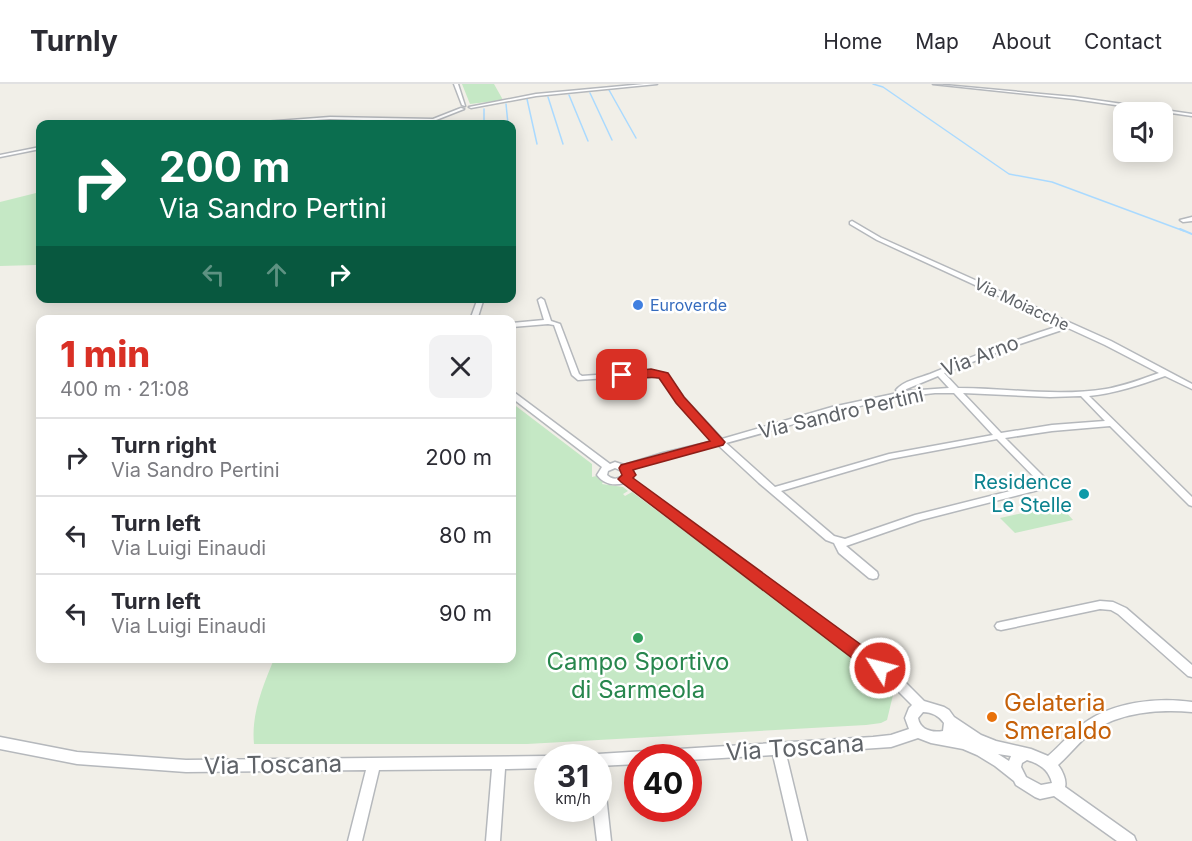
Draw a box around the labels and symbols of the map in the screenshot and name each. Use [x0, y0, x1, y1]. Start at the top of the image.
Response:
street label: Via Moiacche [971, 273, 1073, 335]
place label: Euroverde [650, 295, 727, 315]
marker: Euroverde [631, 298, 645, 312]
street label: Via Arno [938, 330, 1022, 382]
pin [596, 349, 647, 400]
street label: Via Sandro Pertini [756, 382, 926, 444]
place label: Residence Le Stelle [974, 470, 1072, 517]
marker: Residence Le Stelle [1077, 487, 1091, 501]
marker: Campo Sportivo di Sarmeola [631, 631, 645, 645]
position arrow [848, 636, 912, 700]
place label: Campo Sportivo di Sarmeola [547, 647, 729, 704]
place label: Gelateria Smeraldo [1004, 688, 1112, 745]
marker: Gelateria Smeraldo [985, 710, 999, 724]
street label: Via Toscana [725, 728, 865, 767]
speed limit sign: 40 [624, 744, 702, 822]
street label: Via Toscana [204, 749, 342, 780]

